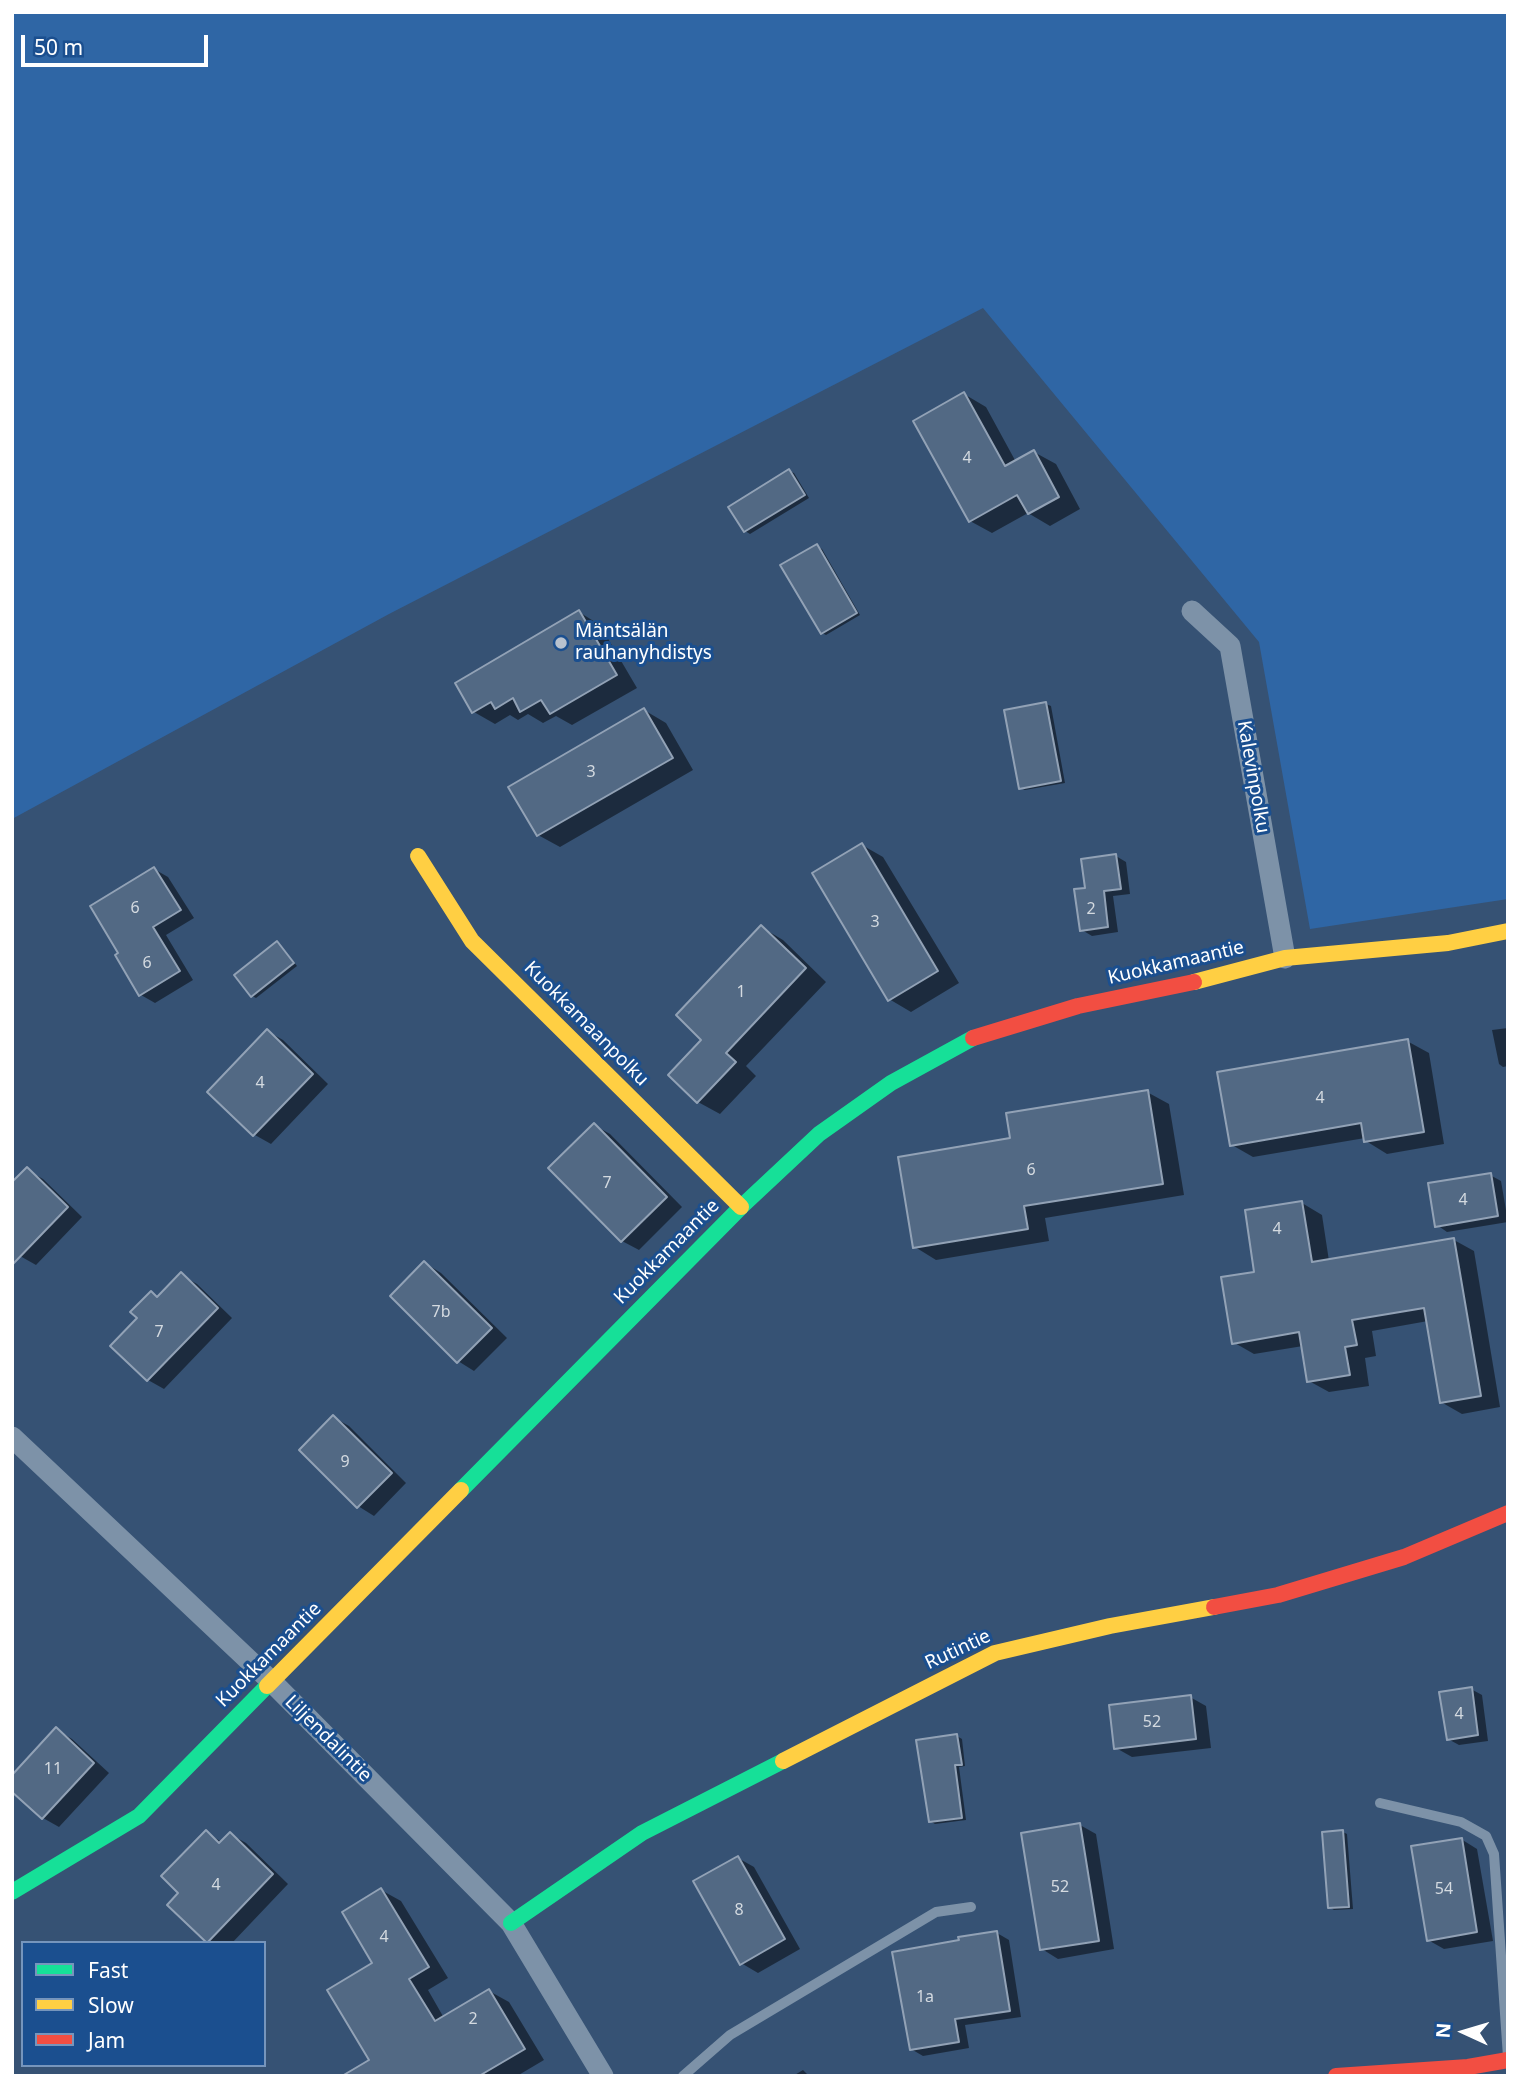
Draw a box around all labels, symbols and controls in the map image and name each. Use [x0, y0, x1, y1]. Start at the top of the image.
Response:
scale bar [24, 21, 212, 65]
text: 50 m [34, 33, 83, 61]
house number: 4 [962, 448, 972, 468]
place label: Mäntsälän rauhanyhdistys [575, 621, 712, 665]
marker: Mäntsälän rauhanyhdistys [553, 635, 569, 651]
street label: Kalevinpolku [1232, 719, 1274, 835]
house number: 3 [586, 762, 596, 782]
house number: 6 [130, 898, 140, 918]
house number: 2 [1086, 899, 1096, 919]
house number: 3 [870, 912, 880, 932]
street label: Kuokkamaantie [1106, 936, 1246, 990]
house number: 6 [142, 953, 152, 973]
street label: Kuokkamaanpolku [519, 957, 653, 1091]
house number: 1 [736, 982, 746, 1002]
house number: 4 [255, 1073, 265, 1093]
house number: 4 [1315, 1088, 1325, 1108]
house number: 6 [1026, 1160, 1036, 1180]
house number: 7 [602, 1173, 612, 1193]
house number: 4 [1458, 1190, 1468, 1210]
street label: Kuokkamaantie [610, 1195, 724, 1309]
house number: 4 [1272, 1219, 1282, 1239]
house number: 7b [432, 1302, 450, 1322]
house number: 7 [154, 1322, 164, 1342]
house number: 9 [340, 1452, 350, 1472]
street label: Kuokkamaantie [212, 1598, 326, 1712]
street label: Rutintie [922, 1625, 994, 1675]
street label: Liljendalintie [280, 1691, 376, 1787]
house number: 4 [1454, 1704, 1464, 1724]
house number: 52 [1143, 1712, 1161, 1732]
house number: 11 [44, 1759, 62, 1779]
house number: 4 [211, 1875, 221, 1895]
house number: 52 [1051, 1877, 1069, 1897]
house number: 54 [1435, 1879, 1453, 1899]
house number: 8 [734, 1900, 744, 1920]
house number: 4 [379, 1927, 389, 1947]
legend [21, 1941, 266, 2067]
text: Fast [88, 1956, 128, 1984]
house number: 1a [916, 1987, 934, 2007]
text: Slow [88, 1991, 134, 2019]
north arrow [1429, 1997, 1499, 2067]
house number: 2 [468, 2009, 478, 2029]
text: N [1430, 2022, 1457, 2039]
text: Jam [88, 2026, 125, 2054]

